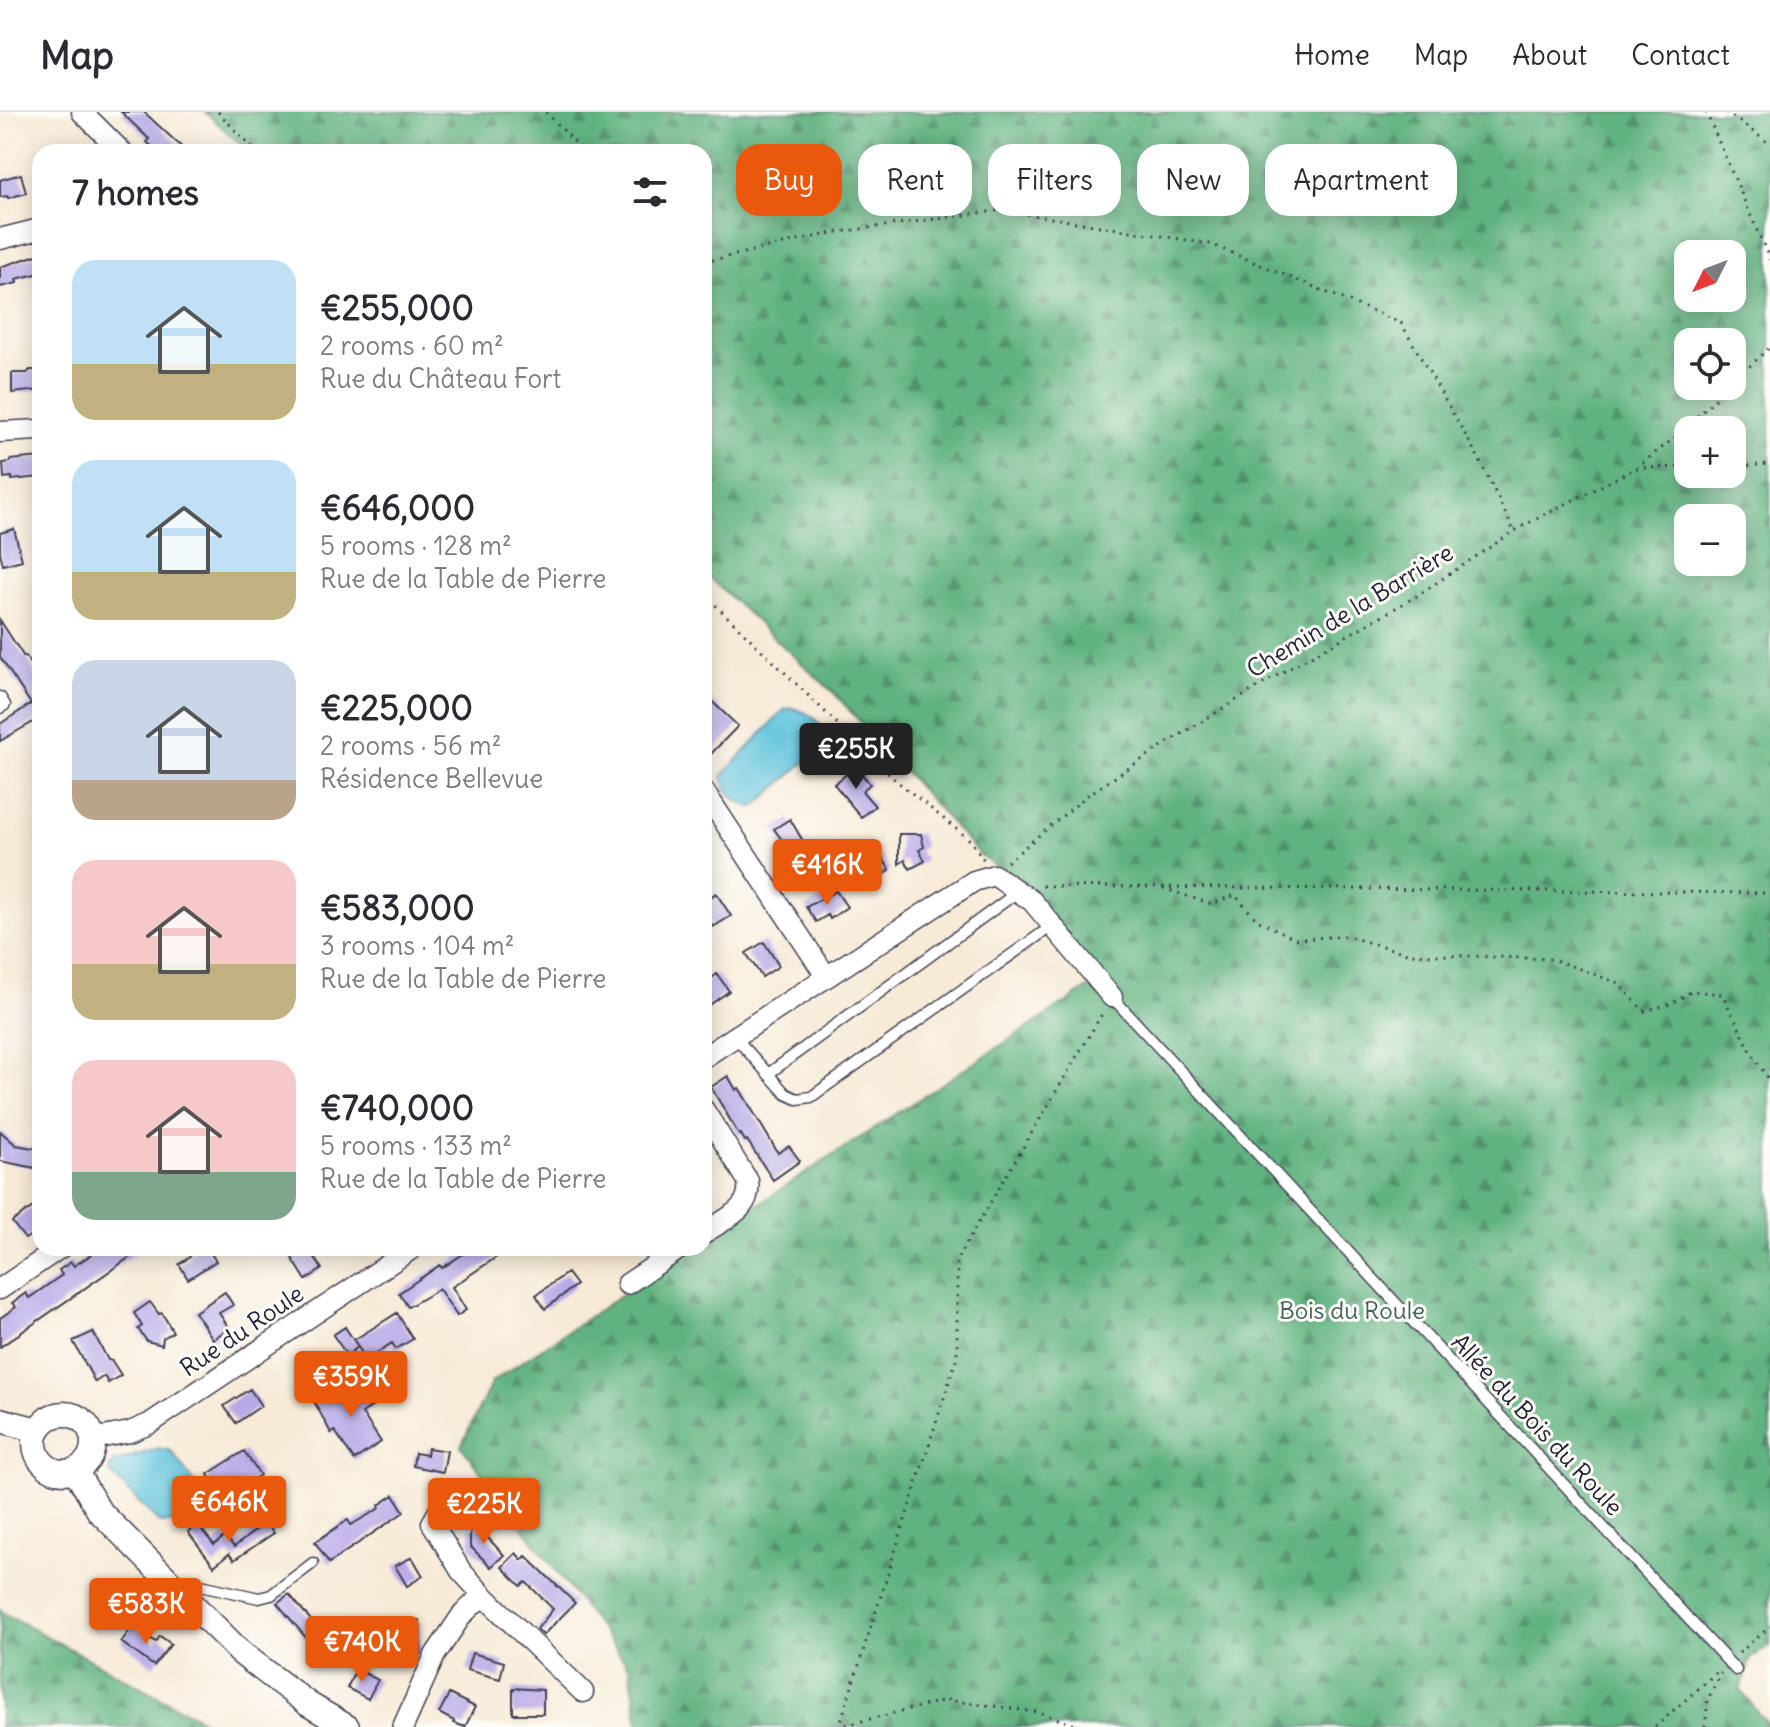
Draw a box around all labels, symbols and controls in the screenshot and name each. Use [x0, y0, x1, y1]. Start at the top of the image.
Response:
text: Map [40, 32, 114, 79]
text: Home [1294, 37, 1370, 73]
text: Map [1414, 37, 1468, 73]
text: About [1512, 37, 1587, 73]
text: Contact [1631, 37, 1730, 73]
chip: Buy [736, 144, 842, 216]
chip: Rent [858, 144, 972, 216]
chip: Filters [988, 144, 1121, 216]
chip: New [1137, 144, 1249, 216]
chip: Apartment [1265, 144, 1457, 216]
icon: filters [628, 170, 672, 214]
text: 7 homes [72, 171, 199, 214]
north arrow [1674, 240, 1746, 312]
map controls [1674, 240, 1746, 576]
text: €255,000 [320, 286, 474, 329]
icon: home [136, 292, 232, 388]
button: locate [1674, 328, 1746, 400]
text: 2 rooms · 60 m² [320, 329, 504, 362]
text: Rue du Château Fort [320, 362, 561, 395]
button: + [1674, 416, 1746, 488]
text: €646,000 [320, 486, 475, 529]
icon: home [136, 492, 232, 588]
button: − [1674, 504, 1746, 576]
text: 5 rooms · 128 m² [320, 529, 512, 562]
street label: Chemin de la Barrière [1241, 537, 1458, 684]
text: Rue de la Table de Pierre [320, 562, 606, 595]
text: €225,000 [320, 686, 473, 729]
icon: home [136, 692, 232, 788]
pin: €255K [800, 723, 912, 791]
text: 2 rooms · 56 m² [320, 729, 501, 762]
text: €255K [818, 732, 894, 765]
text: Résidence Bellevue [320, 762, 543, 795]
pin: €416K [771, 839, 883, 907]
text: €416K [791, 848, 863, 881]
text: €583,000 [320, 886, 475, 929]
icon: home [136, 892, 232, 988]
text: 3 rooms · 104 m² [320, 929, 515, 962]
text: Rue de la Table de Pierre [320, 962, 606, 995]
text: €740,000 [320, 1086, 474, 1129]
icon: home [136, 1092, 232, 1188]
text: 5 rooms · 133 m² [320, 1129, 512, 1162]
text: Rue de la Table de Pierre [320, 1162, 606, 1195]
street label: Rue du Roule [174, 1278, 309, 1382]
park label: Bois du Roule [1279, 1295, 1425, 1325]
street label: Allée du Bois du Roule [1446, 1327, 1630, 1521]
pin: €359K [295, 1351, 407, 1419]
text: €359K [312, 1360, 390, 1393]
pin: €646K [173, 1476, 285, 1544]
pin: €225K [428, 1478, 540, 1546]
text: €646K [190, 1485, 268, 1518]
text: €225K [446, 1487, 522, 1520]
pin: €583K [90, 1578, 202, 1646]
text: €583K [107, 1587, 185, 1620]
pin: €740K [306, 1616, 418, 1684]
text: €740K [323, 1625, 401, 1658]

